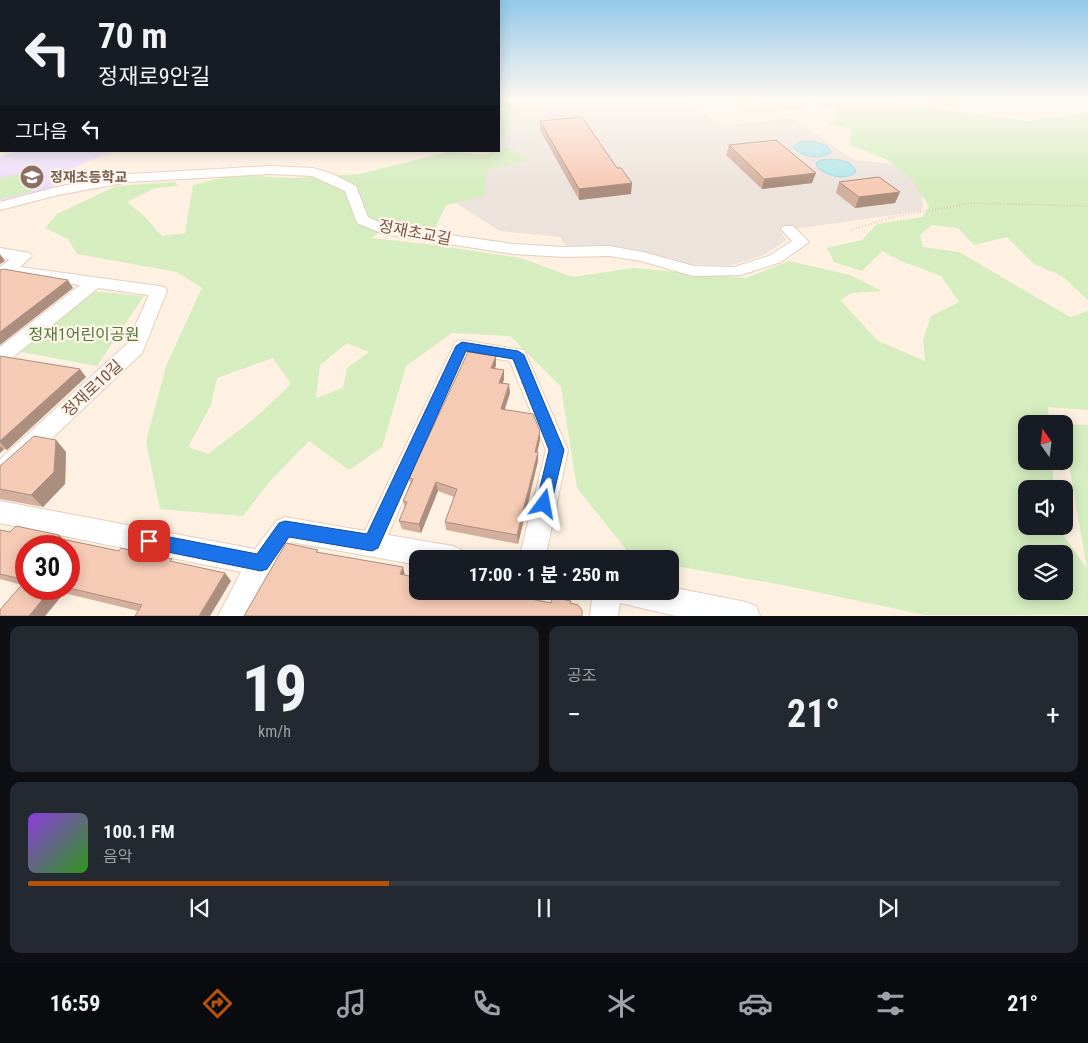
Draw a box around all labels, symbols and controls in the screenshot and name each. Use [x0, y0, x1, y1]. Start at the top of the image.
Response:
text: 70 m [98, 16, 167, 57]
icon: left [15, 20, 80, 85]
text: 정재로9안길 [98, 64, 210, 89]
icon: left [77, 115, 105, 143]
text: 그다음 [15, 120, 67, 143]
school or university icon: 정재초등학교 [19, 164, 45, 190]
place label: 정재초등학교 [50, 169, 127, 185]
street label: 정재초교길 [377, 216, 453, 249]
park label: 정재1어린이공원 [29, 325, 139, 344]
street label: 정재로10길 [59, 356, 126, 421]
north arrow [1018, 415, 1072, 470]
map controls [1018, 415, 1073, 600]
position arrow [517, 477, 569, 529]
button: sound [1018, 480, 1073, 535]
pin [128, 520, 170, 562]
icon: arrive [135, 527, 163, 555]
speed limit sign: 30 [15, 535, 80, 600]
button: layers [1018, 545, 1073, 600]
text: 17:00 · 1 분 · 250 m [469, 563, 619, 586]
text: 19 [242, 651, 307, 727]
text: 공조 [567, 666, 596, 685]
text: 21° [787, 692, 840, 736]
text: − [567, 698, 581, 731]
text: + [1046, 698, 1060, 731]
text: km/h [258, 722, 291, 741]
text: 100.1 FM [103, 820, 175, 843]
text: 음악 [103, 847, 132, 866]
icon: previous [186, 894, 214, 922]
icon: pause [530, 894, 558, 922]
icon: next [874, 894, 902, 922]
icon: directions [200, 986, 235, 1021]
icon: music [334, 986, 369, 1021]
icon: phone [469, 986, 504, 1021]
icon: climate [604, 986, 639, 1021]
icon: car [738, 986, 773, 1021]
icon: filters [873, 986, 908, 1021]
text: 16:59 [50, 991, 100, 1016]
text: 21° [1007, 991, 1038, 1016]

